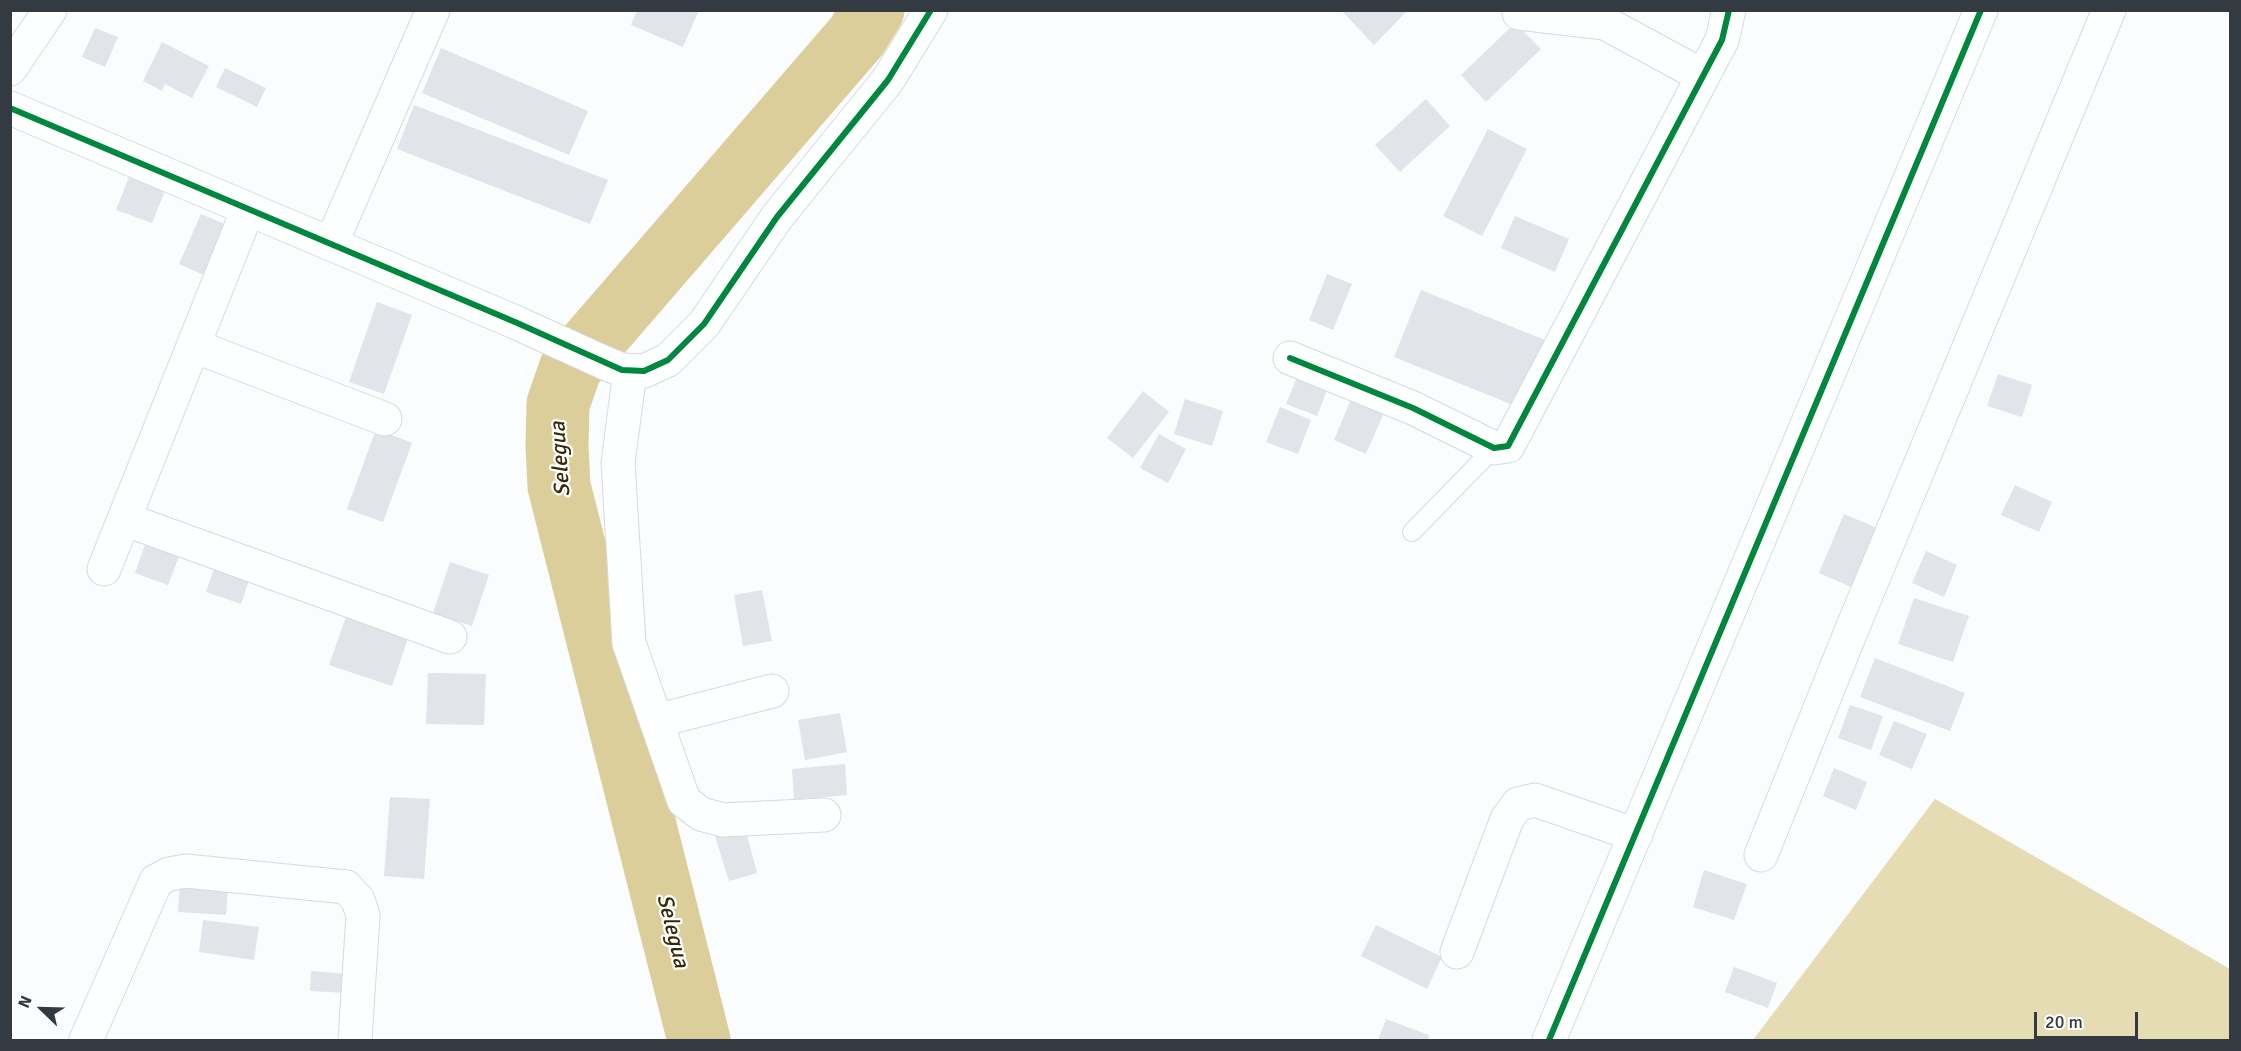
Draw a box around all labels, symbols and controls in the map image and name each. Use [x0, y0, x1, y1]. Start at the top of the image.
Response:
water label: Selegua [545, 421, 577, 497]
water label: Selegua [650, 891, 694, 971]
north arrow [12, 979, 72, 1039]
text: N [14, 993, 37, 1011]
scale bar [2037, 1000, 2140, 1038]
text: 20 m [2045, 1011, 2083, 1033]

